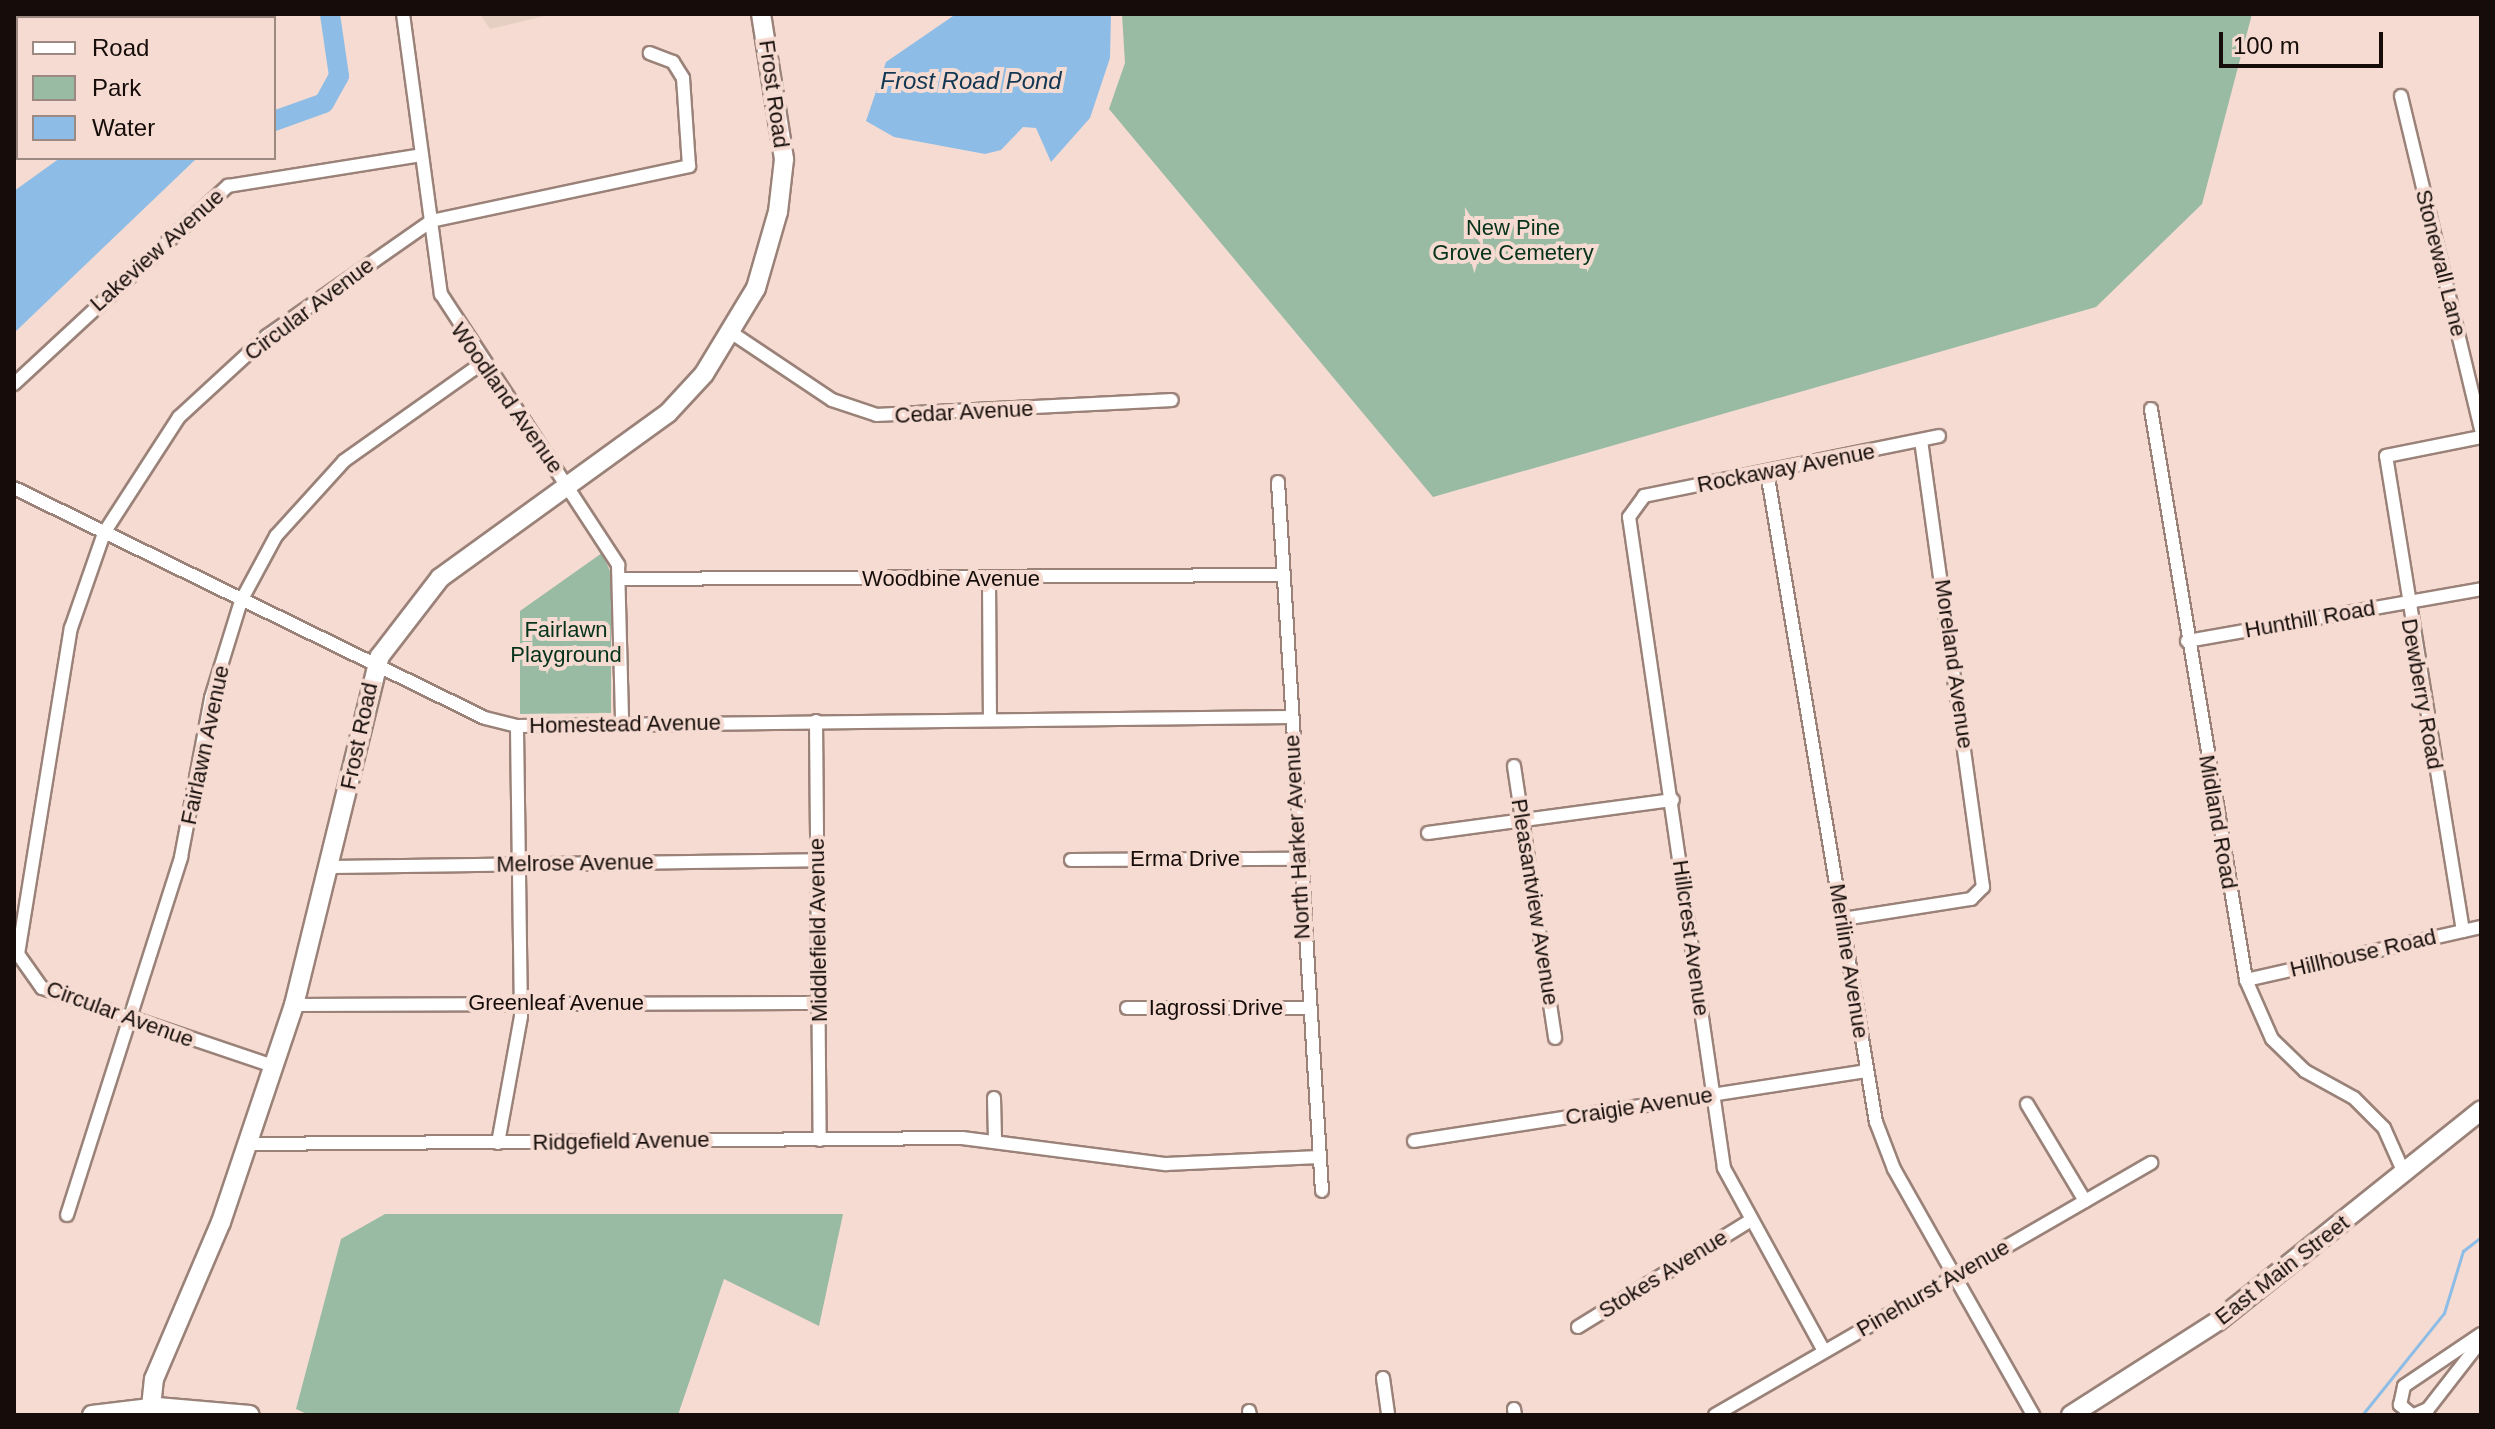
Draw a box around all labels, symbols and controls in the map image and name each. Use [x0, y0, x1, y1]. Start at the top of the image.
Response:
legend [16, 16, 276, 160]
scale bar [2223, 16, 2387, 66]
text: 100 m [2233, 32, 2300, 59]
text: Road [92, 34, 149, 61]
street label: Frost Road [753, 38, 795, 150]
water label: Frost Road Pond [880, 67, 1062, 95]
text: Park [92, 74, 141, 101]
text: Water [92, 114, 155, 141]
street label: Lakeview Avenue [84, 183, 230, 317]
street label: Stonewall Lane [2410, 187, 2472, 339]
park label: New Pine Grove Cemetery [1432, 214, 1594, 266]
street label: Circular Avenue [239, 251, 379, 367]
street label: Woodland Avenue [445, 317, 569, 479]
street label: Cedar Avenue [893, 395, 1035, 429]
street label: Rockaway Avenue [1694, 438, 1878, 498]
street label: Woodbine Avenue [862, 566, 1040, 592]
street label: Moreland Avenue [1929, 577, 1979, 751]
street label: Hunthill Road [2243, 595, 2377, 643]
park label: Fairlawn Playground [510, 616, 622, 668]
street label: Dewberry Road [2396, 616, 2448, 772]
street label: Fairlawn Avenue [175, 662, 235, 828]
street label: Frost Road [335, 680, 383, 792]
street label: Homestead Avenue [528, 709, 722, 739]
street label: North Harker Avenue [1278, 733, 1316, 941]
street label: Midland Road [2193, 753, 2243, 891]
street label: Pleasantview Avenue [1506, 796, 1564, 1008]
street label: Middlefield Avenue [803, 837, 833, 1023]
street label: Erma Drive [1130, 846, 1240, 872]
street label: Melrose Avenue [495, 848, 655, 878]
street label: Hillcrest Avenue [1667, 858, 1715, 1018]
street label: Meriline Avenue [1824, 881, 1874, 1041]
street label: Hillhouse Road [2287, 923, 2439, 983]
street label: Circular Avenue [42, 975, 198, 1053]
street label: Greenleaf Avenue [468, 990, 644, 1016]
street label: Iagrossi Drive [1149, 995, 1283, 1021]
street label: Craigie Avenue [1563, 1081, 1715, 1131]
street label: Ridgefield Avenue [532, 1126, 710, 1156]
street label: East Main Street [2210, 1210, 2354, 1330]
street label: Stokes Avenue [1593, 1224, 1733, 1324]
street label: Pinehurst Avenue [1851, 1233, 2015, 1343]

